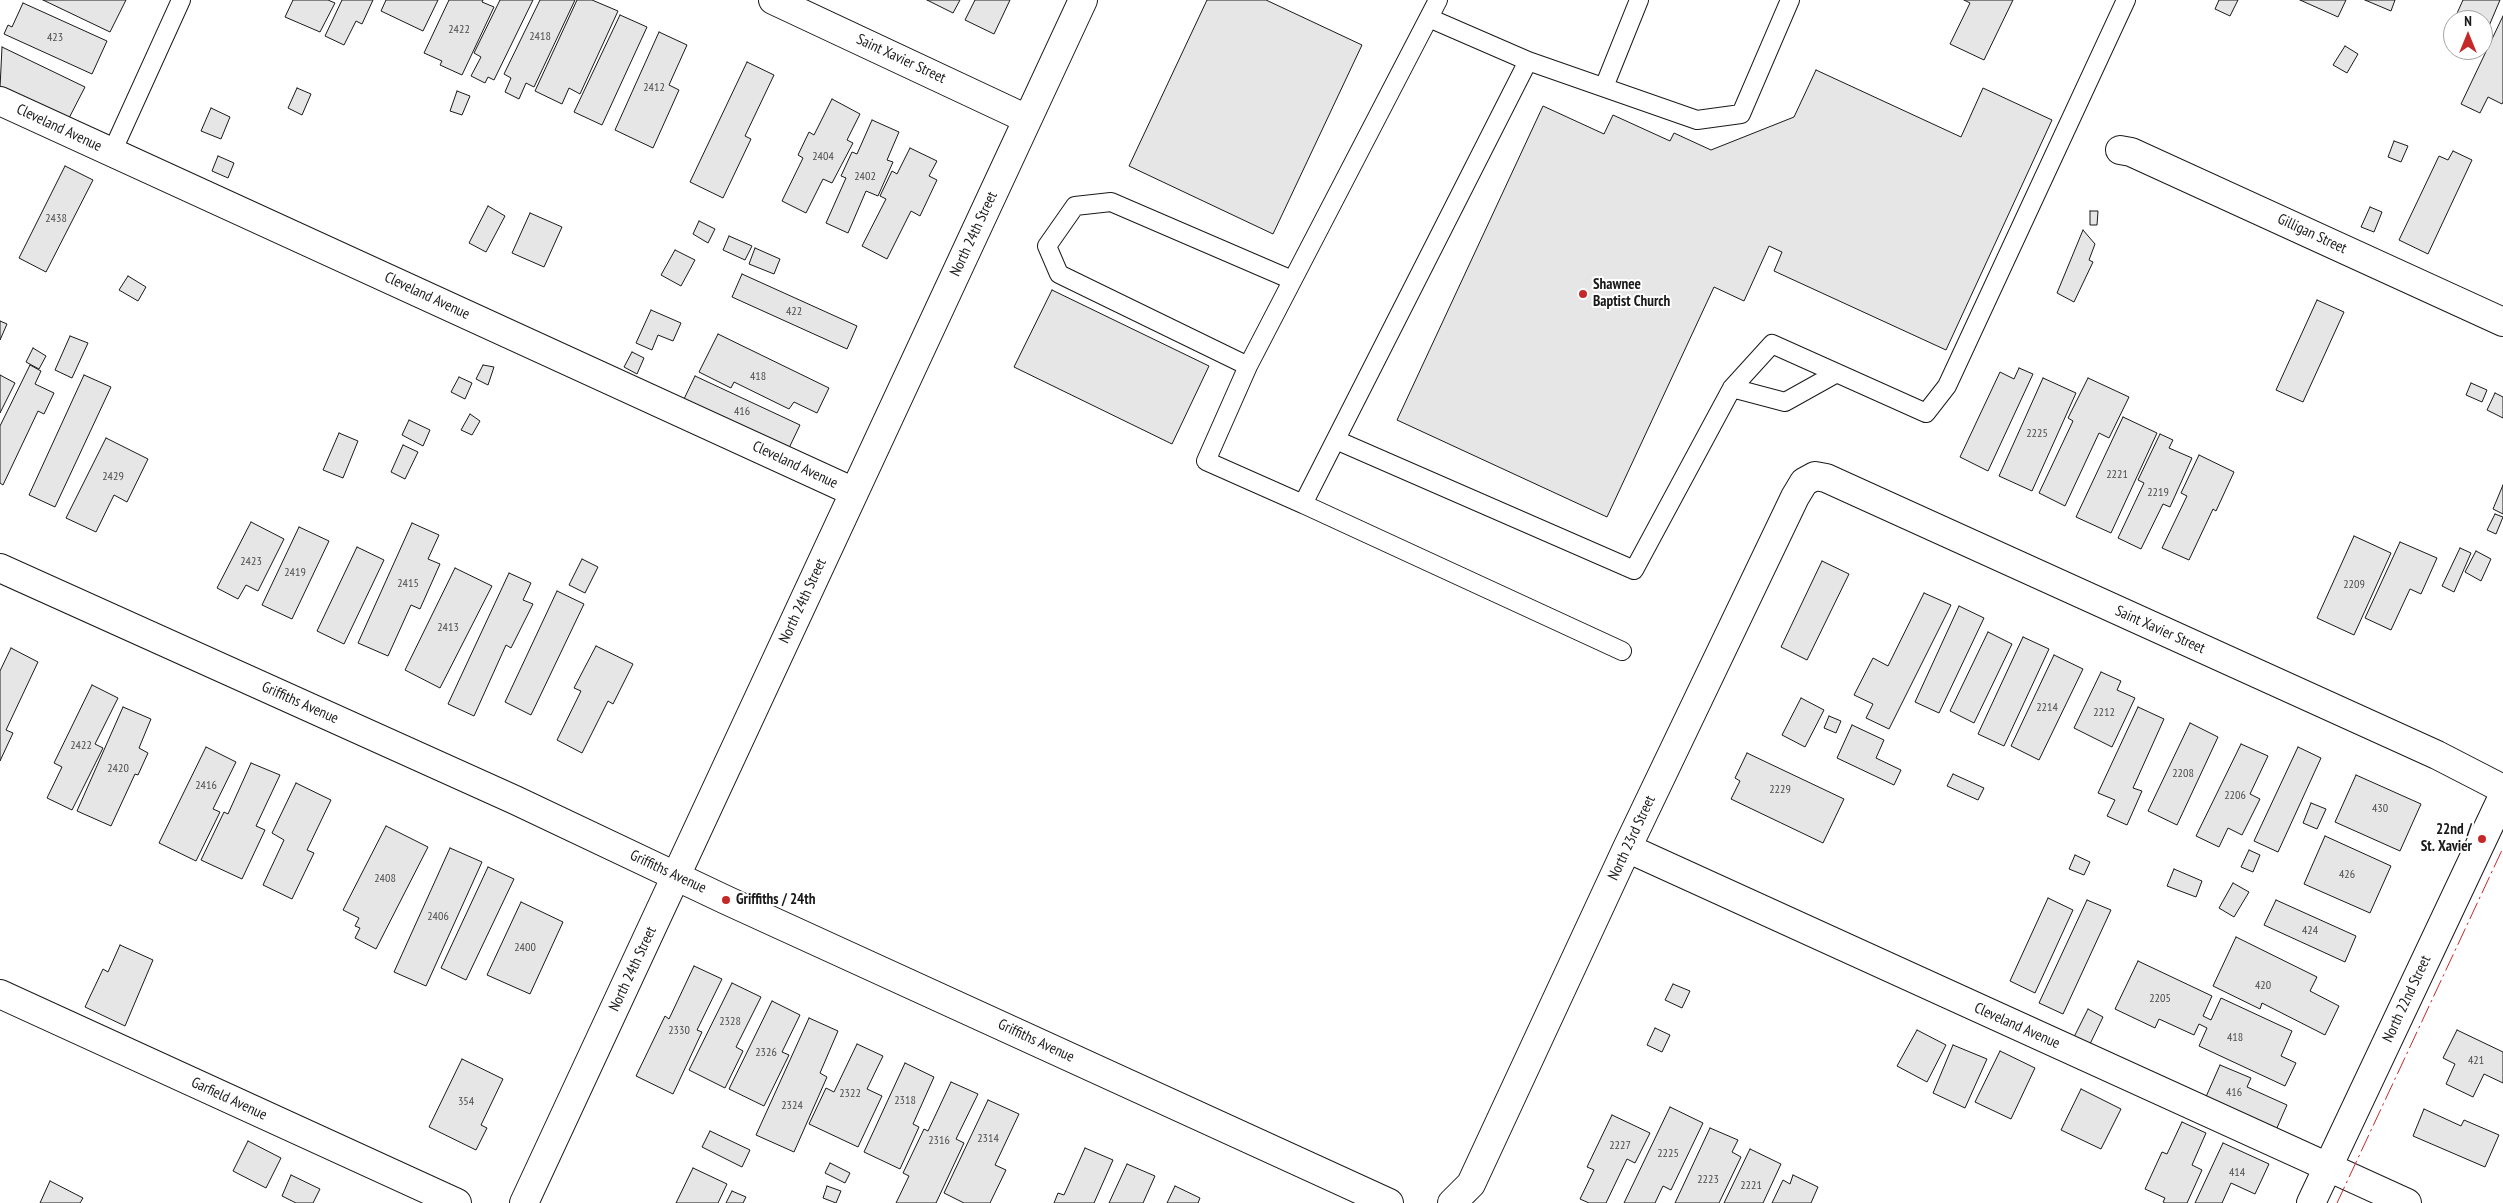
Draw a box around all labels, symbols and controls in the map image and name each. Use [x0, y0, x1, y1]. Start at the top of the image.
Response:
north arrow [2443, 10, 2493, 60]
text: N [2464, 12, 2472, 30]
house number: 2422 [448, 23, 470, 37]
house number: 2418 [529, 30, 551, 44]
street label: Saint Xavier Street [854, 30, 948, 88]
house number: 423 [47, 31, 63, 45]
house number: 2412 [643, 81, 665, 95]
street label: Cleveland Avenue [14, 100, 104, 156]
house number: 2404 [812, 150, 834, 164]
house number: 2402 [854, 170, 876, 184]
street label: North 24th Street [947, 189, 1001, 279]
street label: Gilligan Street [2275, 210, 2349, 258]
house number: 2438 [45, 212, 67, 226]
street label: Cleveland Avenue [382, 268, 472, 324]
place label: Shawnee Baptist Church [1593, 276, 1670, 311]
marker: Shawnee Baptist Church [1577, 288, 1589, 300]
house number: 422 [786, 305, 802, 319]
house number: 418 [750, 370, 766, 384]
house number: 416 [734, 405, 750, 419]
house number: 2225 [2026, 427, 2048, 441]
street label: Cleveland Avenue [750, 437, 840, 493]
house number: 2221 [2106, 468, 2128, 482]
house number: 2429 [102, 470, 124, 484]
house number: 2219 [2147, 486, 2169, 500]
house number: 2423 [240, 555, 262, 569]
street label: North 24th Street [776, 556, 830, 646]
house number: 2419 [284, 566, 306, 580]
house number: 2415 [397, 577, 419, 591]
house number: 2209 [2343, 578, 2365, 592]
street label: Saint Xavier Street [2112, 602, 2208, 658]
house number: 2413 [437, 621, 459, 635]
street label: Griffiths Avenue [259, 678, 341, 728]
house number: 2214 [2036, 701, 2058, 715]
house number: 2212 [2093, 706, 2115, 720]
house number: 2422 [70, 739, 92, 753]
house number: 2420 [107, 762, 129, 776]
house number: 2208 [2172, 767, 2194, 781]
house number: 2416 [195, 779, 217, 793]
house number: 2229 [1769, 783, 1791, 797]
house number: 2206 [2224, 789, 2246, 803]
street label: North 23rd Street [1605, 793, 1659, 883]
house number: 430 [2372, 802, 2388, 816]
place label: 22nd / St. Xavier [2421, 821, 2472, 856]
marker: 22nd / St. Xavier [2476, 833, 2488, 845]
street label: Griffiths Avenue [627, 847, 709, 897]
house number: 426 [2339, 868, 2355, 882]
house number: 2408 [374, 872, 396, 886]
place label: Griffiths / 24th [736, 891, 815, 909]
marker: Griffiths / 24th [720, 894, 732, 906]
house number: 2406 [427, 910, 449, 924]
street label: North 24th Street [606, 924, 660, 1014]
house number: 424 [2302, 924, 2318, 938]
house number: 2400 [514, 941, 536, 955]
street label: North 22nd Street [2379, 953, 2435, 1045]
house number: 420 [2255, 979, 2271, 993]
house number: 2205 [2149, 992, 2171, 1006]
street label: Cleveland Avenue [1971, 999, 2063, 1053]
house number: 2328 [719, 1015, 741, 1029]
street label: Griffiths Avenue [995, 1016, 1077, 1066]
house number: 2330 [668, 1024, 690, 1038]
house number: 418 [2227, 1031, 2243, 1045]
house number: 2326 [755, 1046, 777, 1060]
house number: 421 [2468, 1054, 2484, 1068]
street label: Garfield Avenue [188, 1074, 270, 1124]
house number: 416 [2226, 1086, 2242, 1100]
house number: 2322 [839, 1087, 861, 1101]
house number: 2318 [894, 1094, 916, 1108]
house number: 354 [458, 1095, 474, 1109]
house number: 2324 [781, 1099, 803, 1113]
house number: 2314 [977, 1132, 999, 1146]
house number: 2316 [928, 1134, 950, 1148]
house number: 2227 [1609, 1139, 1631, 1153]
house number: 2225 [1657, 1147, 1679, 1161]
house number: 414 [2229, 1166, 2245, 1180]
house number: 2223 [1697, 1173, 1719, 1187]
house number: 2221 [1740, 1179, 1762, 1193]

